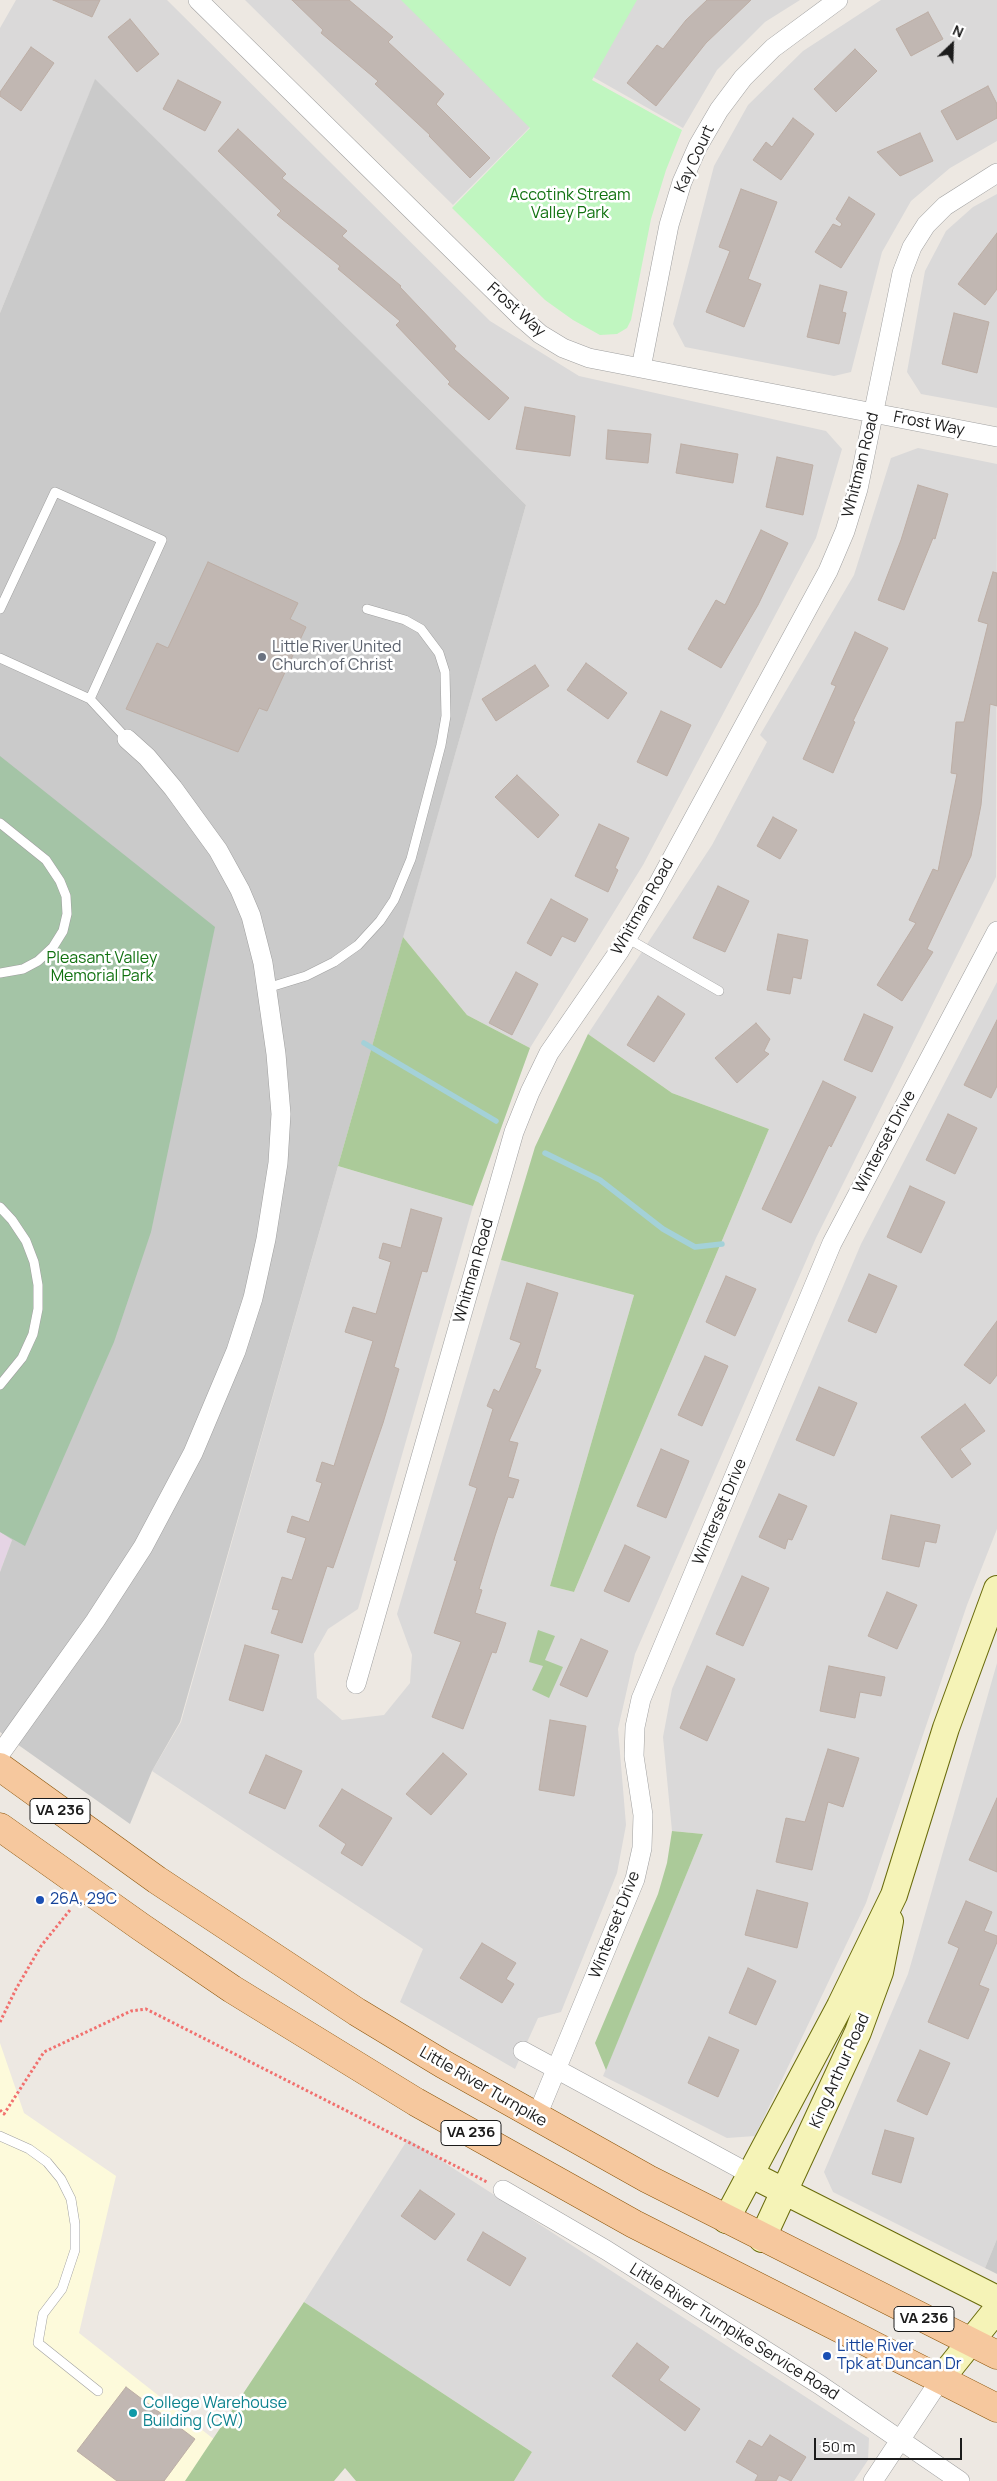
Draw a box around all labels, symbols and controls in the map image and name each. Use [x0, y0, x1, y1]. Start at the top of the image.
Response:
north arrow [927, 20, 977, 70]
text: N [950, 20, 967, 42]
street label: Kay Court [671, 122, 719, 196]
park label: Accotink Stream Valley Park [509, 186, 631, 224]
street label: Frost Way [483, 279, 549, 341]
street label: Frost Way [892, 408, 966, 440]
street label: Whitman Road [839, 410, 883, 520]
place label: Little River United Church of Christ [272, 638, 401, 676]
marker: Little River United Church of Christ [256, 651, 268, 663]
street label: Whitman Road [608, 856, 678, 958]
park label: Pleasant Valley Memorial Park [47, 949, 157, 987]
street label: Winterset Drive [850, 1087, 920, 1197]
street label: Whitman Road [450, 1217, 498, 1325]
street label: Winterset Drive [689, 1456, 751, 1568]
road number: VA 236 [30, 1798, 90, 1824]
street label: Winterset Drive [586, 1869, 644, 1981]
place label: 26A, 29C [50, 1890, 117, 1910]
marker: 26A, 29C [34, 1894, 46, 1906]
street label: King Arthur Road [806, 2011, 874, 2131]
street label: Little River Turnpike [416, 2043, 550, 2131]
road number: VA 236 [441, 2120, 501, 2146]
street label: Little River Turnpike Service Road [626, 2259, 842, 2405]
road number: VA 236 [894, 2306, 954, 2332]
place label: Little River Tpk at Duncan Dr [837, 2337, 961, 2375]
marker: Little River Tpk at Duncan Dr [821, 2350, 833, 2362]
place label: College Warehouse Building (CW) [143, 2394, 287, 2432]
marker: College Warehouse Building (CW) [127, 2407, 139, 2419]
scale bar [817, 2428, 964, 2460]
text: 50 m [822, 2436, 856, 2457]

